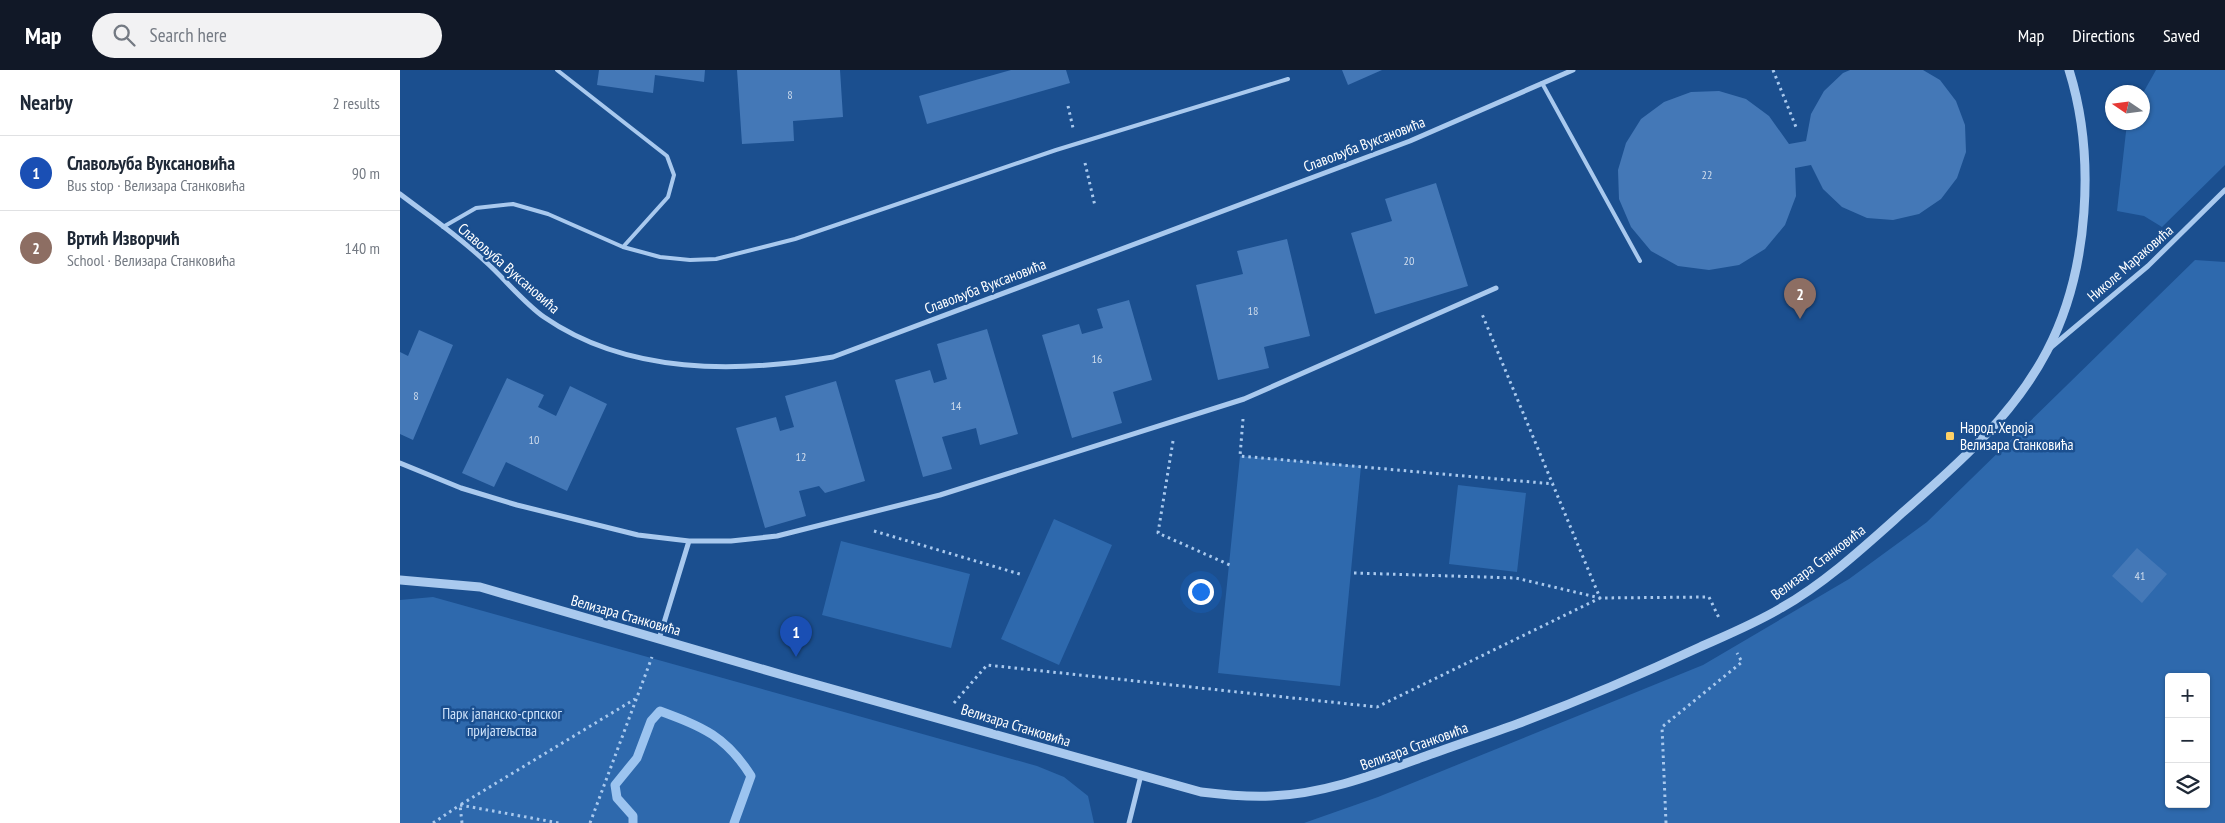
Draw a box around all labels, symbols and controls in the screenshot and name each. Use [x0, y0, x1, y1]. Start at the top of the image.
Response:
search box [92, 13, 442, 58]
text: Map [25, 20, 62, 51]
icon: search [110, 21, 138, 49]
text: Search here [150, 23, 227, 47]
text: Map [2018, 24, 2044, 47]
text: Directions [2072, 24, 2135, 47]
text: Saved [2163, 24, 2200, 47]
north arrow [2105, 85, 2150, 130]
house number: 8 [787, 87, 793, 102]
text: Nearby [20, 89, 73, 116]
text: 2 results [333, 93, 380, 113]
street label: Славољуба Вуксановића [1301, 112, 1427, 176]
text: Славољуба Вуксановића [67, 151, 235, 175]
text: 1 [32, 163, 40, 183]
text: 90 m [352, 163, 380, 183]
house number: 22 [1702, 167, 1712, 182]
text: Bus stop · Велизара Станковића [67, 175, 245, 195]
street label: Славољуба Вуксановића [454, 219, 564, 317]
street label: Николе Мараковића [2083, 220, 2177, 306]
text: Вртић Изворчић [67, 226, 180, 250]
text: 2 [32, 238, 40, 258]
text: 140 m [345, 238, 380, 258]
text: School · Велизара Станковића [67, 250, 235, 270]
house number: 20 [1404, 253, 1414, 268]
street label: Славољуба Вуксановића [922, 254, 1048, 318]
pin: 2 [1784, 278, 1816, 319]
house number: 18 [1248, 303, 1258, 318]
house number: 16 [1092, 351, 1102, 366]
house number: 8 [413, 388, 419, 403]
house number: 14 [951, 398, 962, 413]
place label: Народ. Хероја Велизара Станковића [1960, 418, 2074, 454]
marker: Народ. Хероја Велизара Станковића [1944, 430, 1956, 442]
house number: 10 [529, 432, 539, 447]
house number: 12 [796, 449, 806, 464]
street label: Велизара Станковића [1767, 520, 1869, 604]
house number: 41 [2135, 568, 2145, 583]
your location [1188, 579, 1214, 605]
street label: Велизара Станковића [569, 590, 683, 640]
pin: 1 [780, 616, 812, 657]
map controls [2165, 673, 2210, 808]
button: + [2165, 673, 2210, 718]
street label: Велизара Станковића [959, 699, 1073, 751]
park label: Парк јапанско-српског пријатељства [442, 704, 562, 740]
street label: Велизара Станковића [1357, 718, 1471, 774]
button: − [2165, 718, 2210, 763]
button: layers [2165, 763, 2210, 808]

